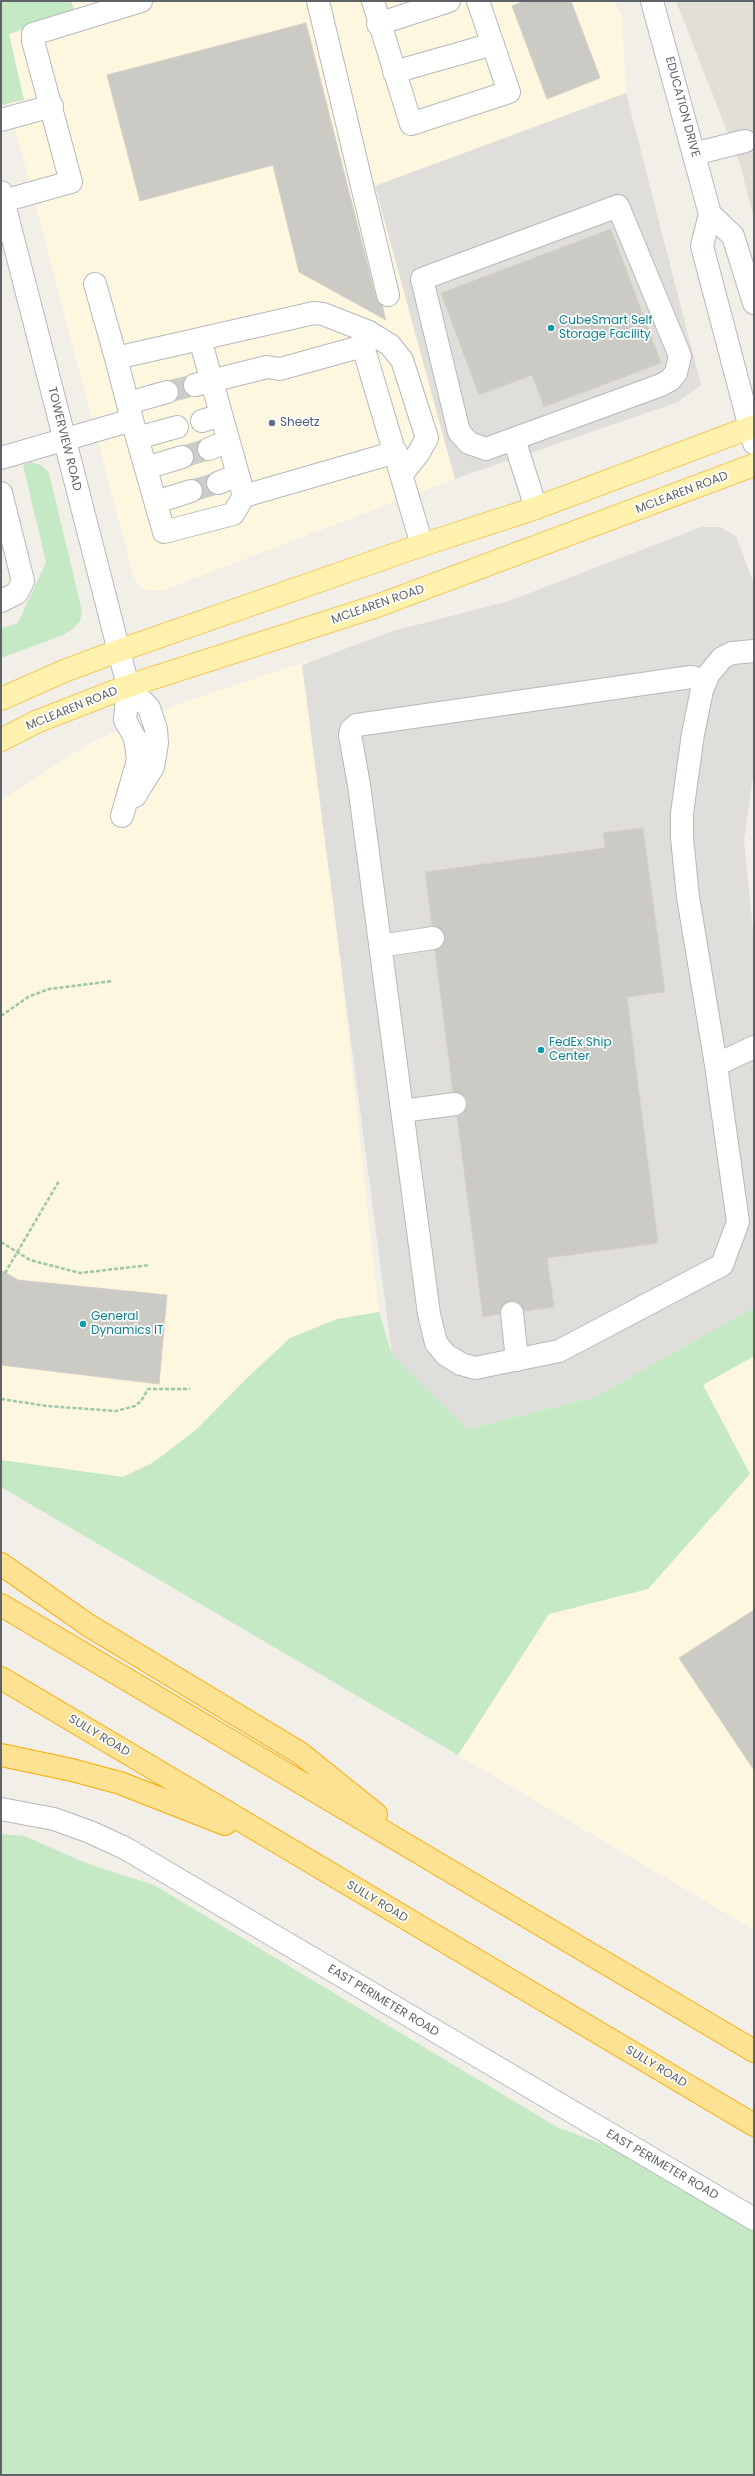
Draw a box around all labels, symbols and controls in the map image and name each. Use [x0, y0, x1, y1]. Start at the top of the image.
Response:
street label: EDUCATION DRIVE [662, 55, 702, 159]
place label: CubeSmart Self Storage Facility [559, 314, 652, 342]
marker: CubeSmart Self Storage Facility [546, 323, 556, 333]
street label: TOWERVIEW ROAD [44, 386, 84, 492]
place label: Sheetz [280, 416, 319, 430]
marker: Sheetz [267, 418, 277, 428]
street label: MCLEAREN ROAD [634, 469, 730, 517]
street label: MCLEAREN ROAD [330, 582, 426, 628]
street label: MCLEAREN ROAD [24, 684, 120, 734]
place label: FedEx Ship Center [549, 1036, 611, 1064]
marker: FedEx Ship Center [536, 1045, 546, 1055]
place label: General Dynamics IT [91, 1310, 164, 1338]
marker: General Dynamics IT [78, 1319, 88, 1329]
street label: SULLY ROAD [66, 1712, 132, 1760]
street label: SULLY ROAD [344, 1878, 410, 1926]
street label: EAST PERIMETER ROAD [325, 1962, 441, 2040]
street label: SULLY ROAD [623, 2043, 689, 2091]
street label: EAST PERIMETER ROAD [603, 2127, 721, 2203]

